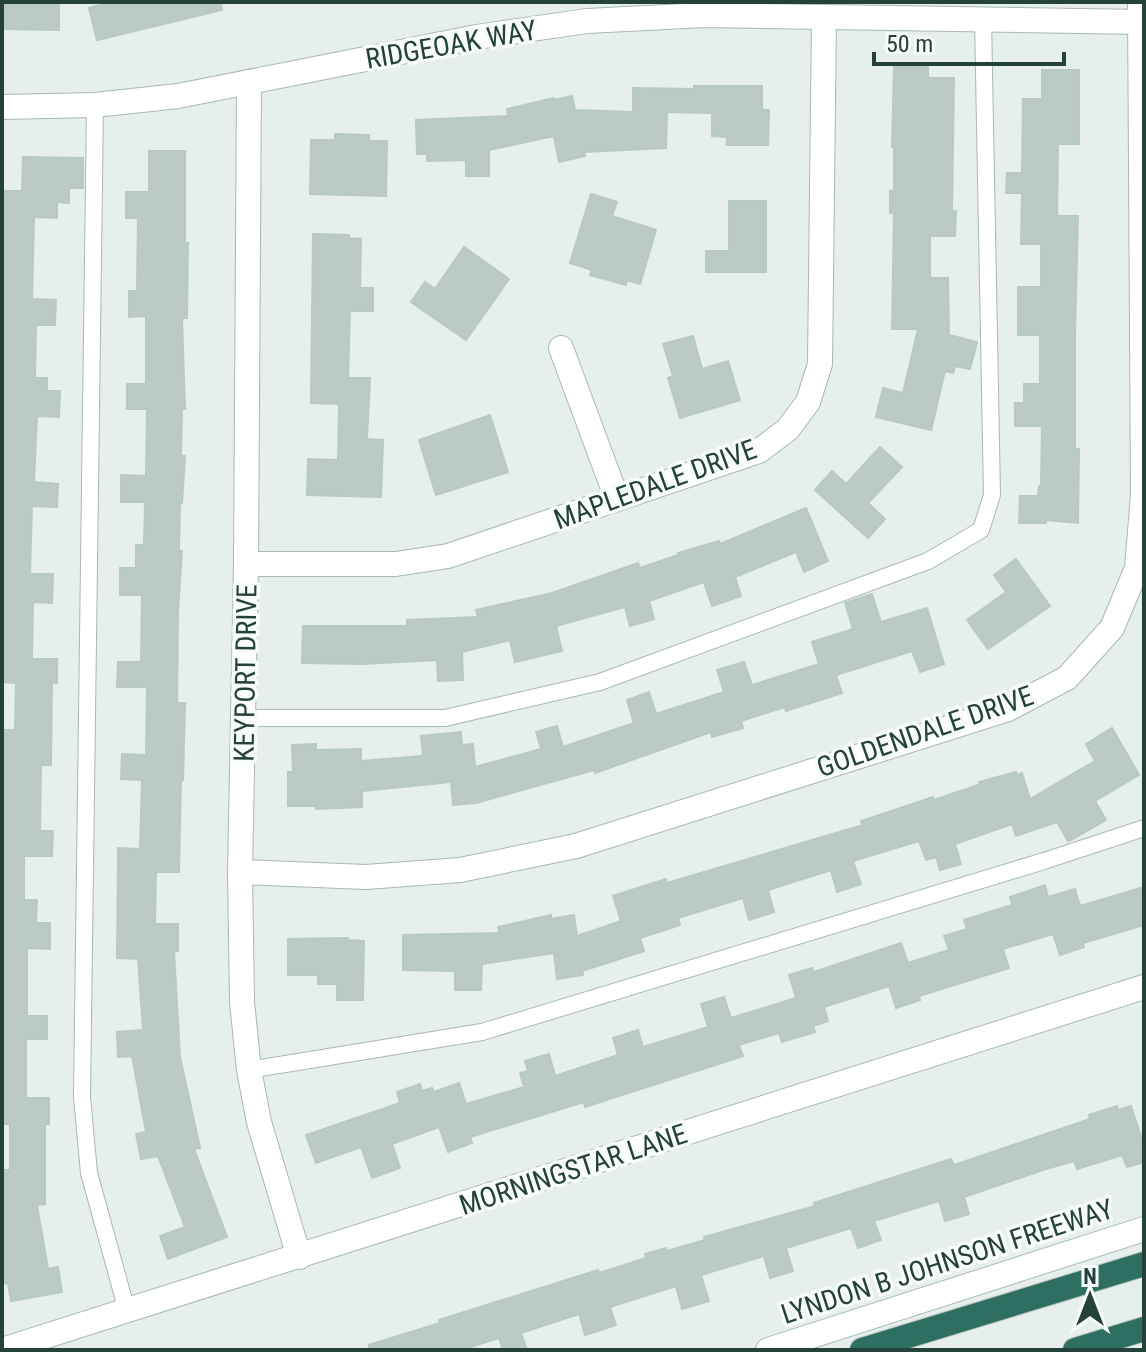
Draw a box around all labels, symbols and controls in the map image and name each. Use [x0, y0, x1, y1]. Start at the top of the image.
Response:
street label: RIDGEOAK WAY [363, 13, 539, 76]
scale bar [874, 16, 1064, 66]
text: 50 m [886, 30, 933, 58]
street label: MAPLEDALE DRIVE [549, 432, 761, 536]
street label: KEYPORT DRIVE [227, 584, 264, 762]
street label: GOLDENDALE DRIVE [813, 679, 1038, 784]
street label: MORNINGSTAR LANE [455, 1117, 691, 1222]
street label: LYNDON B JOHNSON FREEWAY [777, 1191, 1117, 1331]
north arrow [1050, 1256, 1130, 1336]

